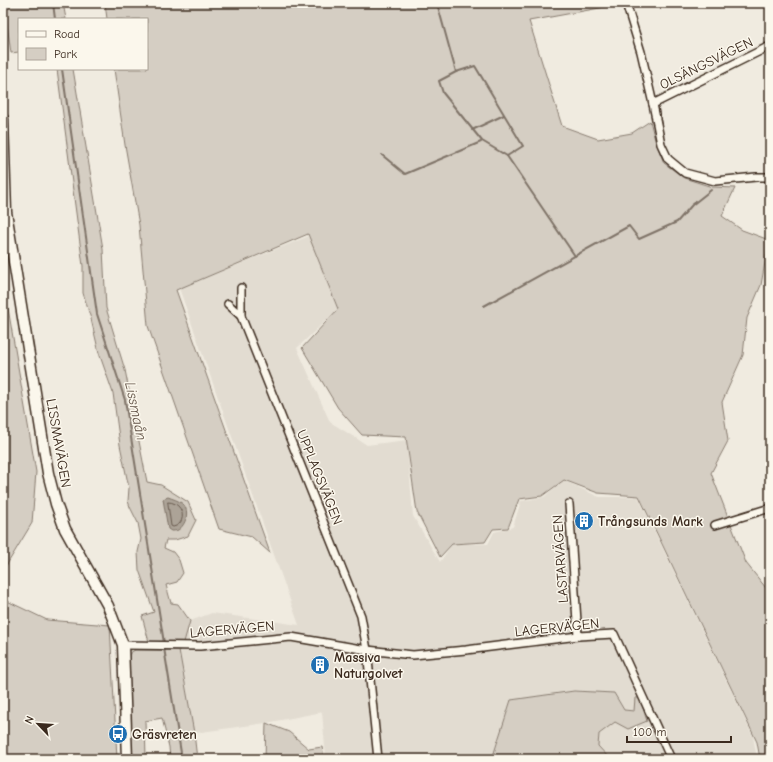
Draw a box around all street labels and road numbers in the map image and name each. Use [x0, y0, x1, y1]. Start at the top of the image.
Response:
street label: OLSÄNGSVÄGEN [657, 33, 756, 93]
street label: LISSMAVÄGEN [42, 397, 75, 489]
street label: UPPLAGSVÄGEN [293, 427, 346, 527]
street label: LASTARVÄGEN [549, 514, 572, 604]
street label: LAGERVÄGEN [514, 615, 600, 640]
street label: LAGERVÄGEN [189, 617, 275, 642]

